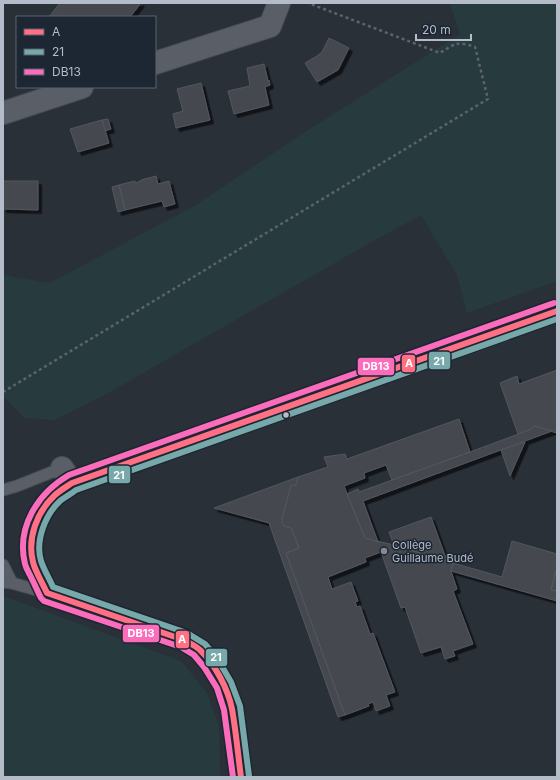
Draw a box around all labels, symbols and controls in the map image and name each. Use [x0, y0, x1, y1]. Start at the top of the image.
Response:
legend [16, 16, 156, 88]
scale bar [416, 16, 471, 42]
text: 20 m [422, 22, 451, 37]
text: A [52, 24, 60, 39]
text: 21 [52, 44, 64, 59]
text: DB13 [52, 64, 81, 79]
line badge: 21 [428, 351, 451, 370]
line badge: A [401, 354, 416, 373]
text: 21 [433, 354, 445, 368]
text: A [405, 356, 413, 370]
line badge: DB13 [357, 357, 395, 376]
text: DB13 [362, 359, 390, 373]
unlabelled marker [281, 410, 291, 420]
line badge: 21 [108, 465, 131, 484]
text: 21 [113, 468, 125, 482]
place label: Collège Guillaume Budé [392, 538, 473, 565]
marker: Collège Guillaume Budé [379, 546, 389, 556]
line badge: DB13 [122, 624, 160, 643]
text: DB13 [127, 626, 155, 640]
line badge: A [175, 630, 190, 649]
text: A [178, 632, 186, 646]
line badge: 21 [205, 648, 228, 667]
text: 21 [210, 650, 222, 664]

